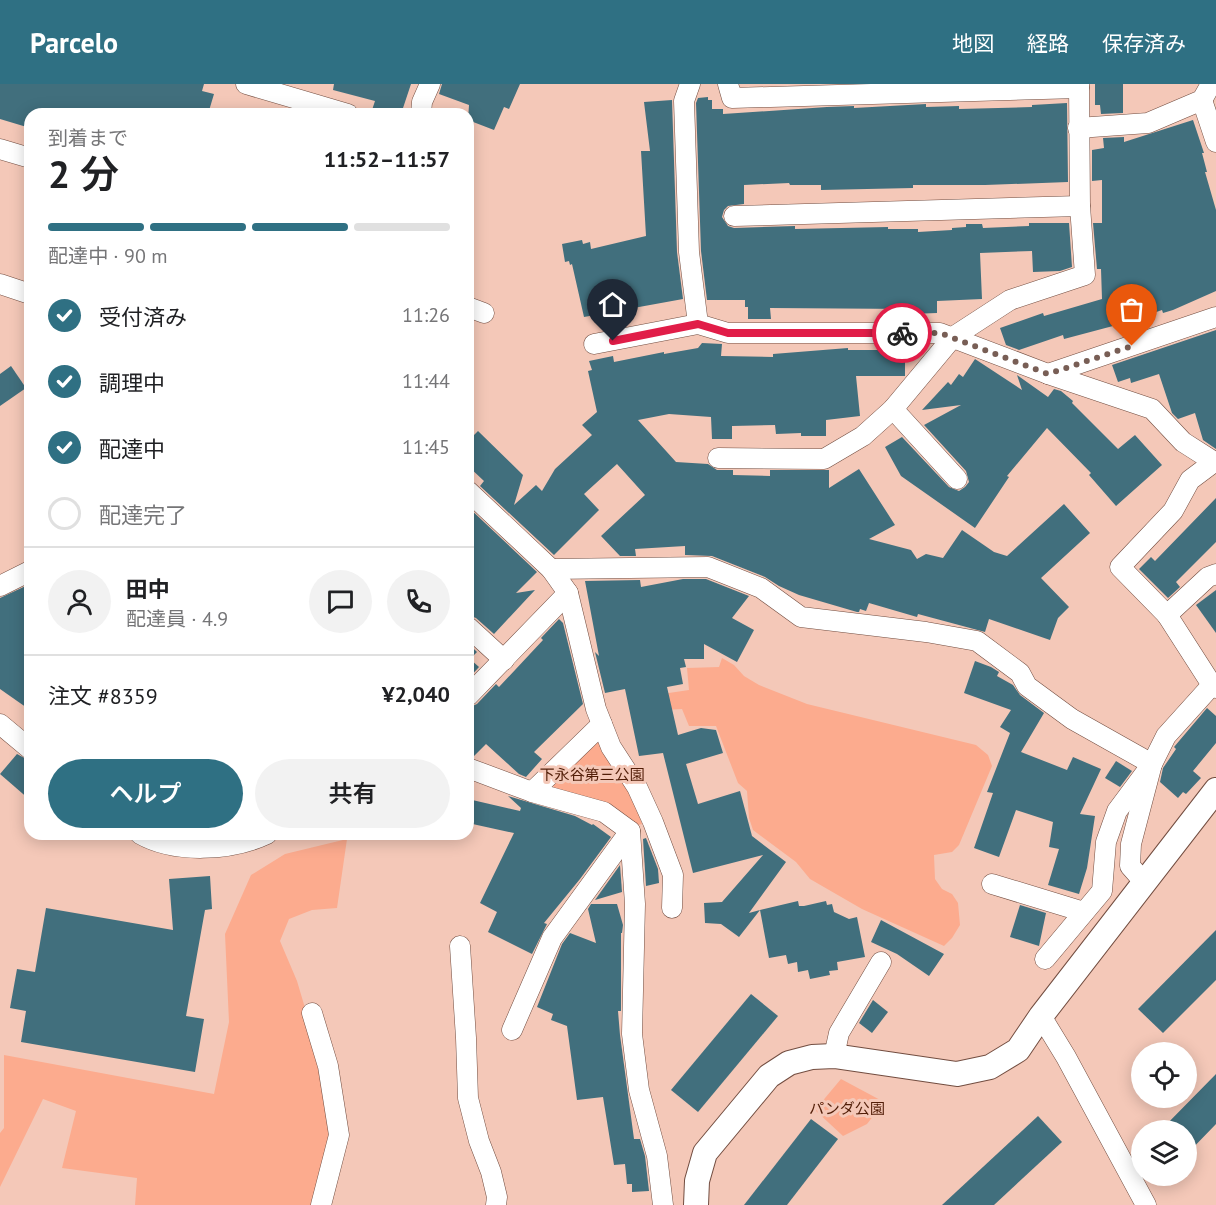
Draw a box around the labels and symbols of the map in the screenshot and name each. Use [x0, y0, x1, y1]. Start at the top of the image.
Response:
pin [587, 279, 638, 341]
pin [1106, 284, 1157, 346]
courier [872, 303, 932, 363]
park label: 下永谷第三公園 [539, 765, 645, 784]
park label: パンダ公園 [809, 1099, 885, 1118]

